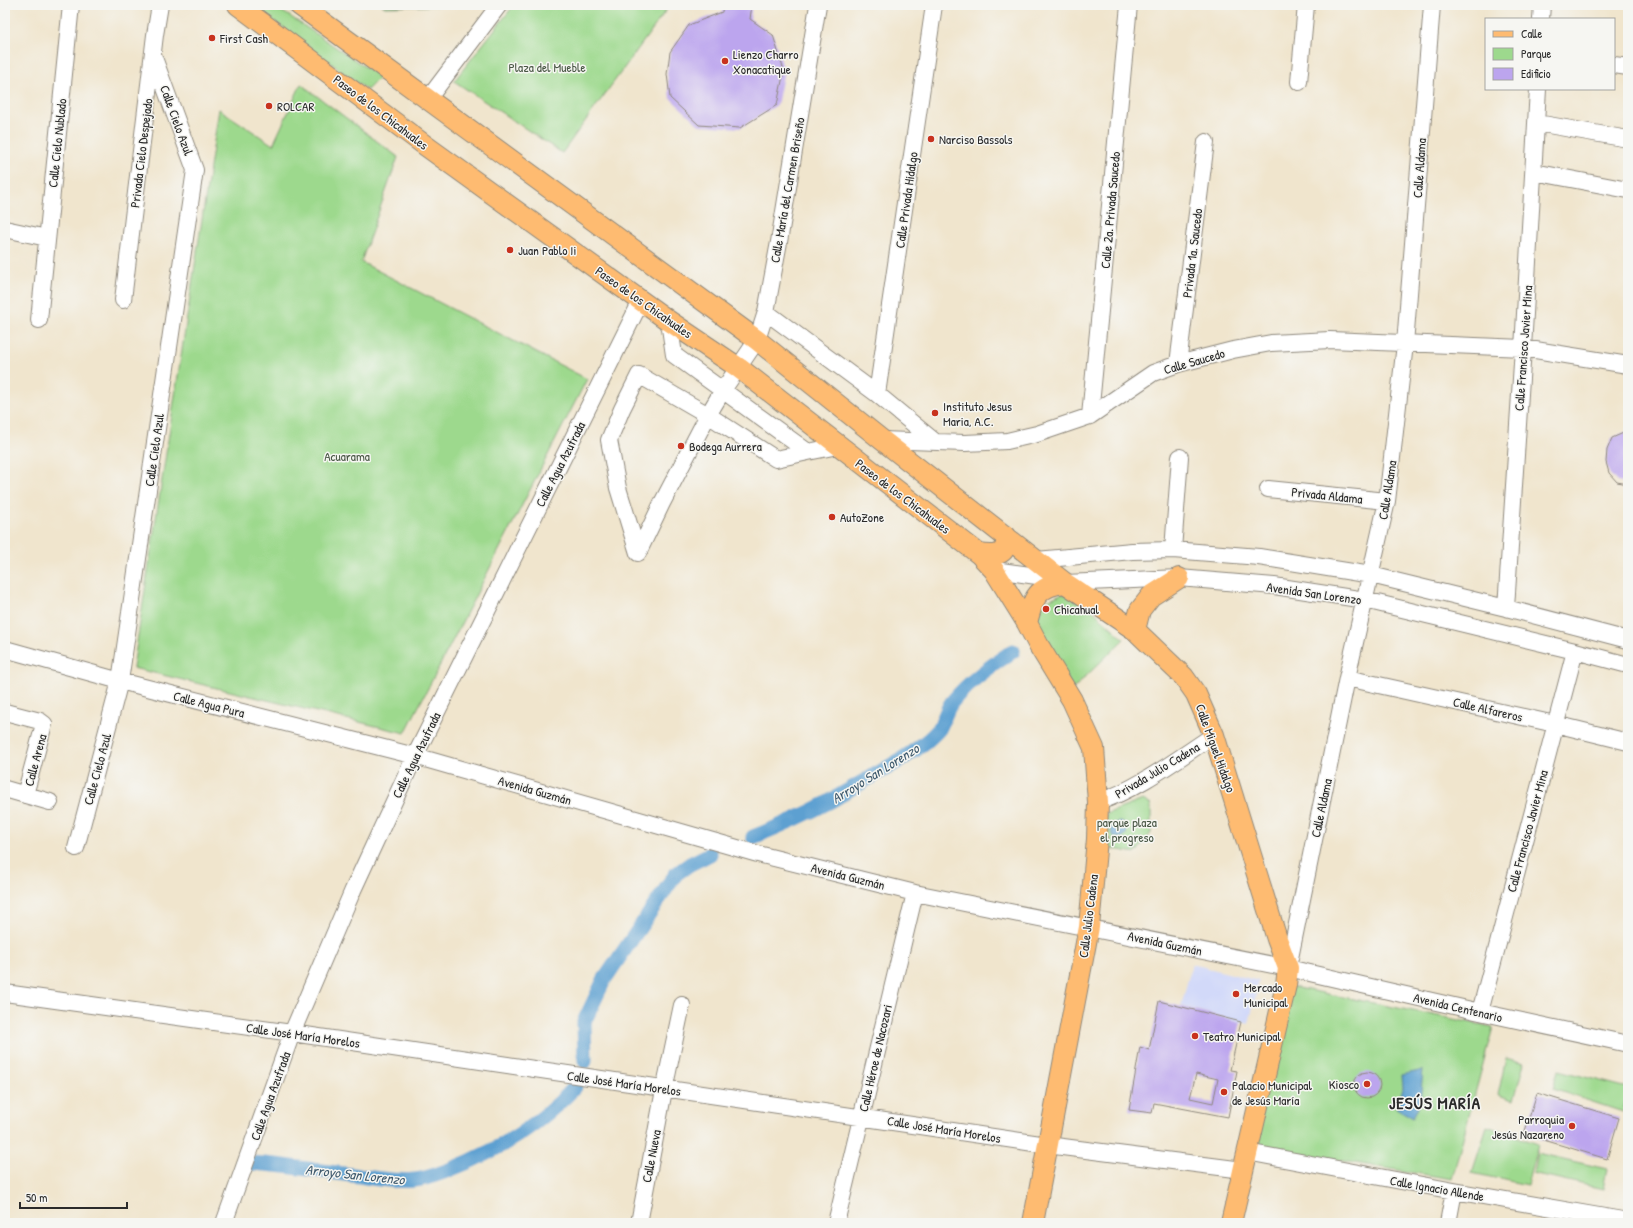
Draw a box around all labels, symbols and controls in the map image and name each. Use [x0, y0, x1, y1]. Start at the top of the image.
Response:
legend [1485, 18, 1615, 90]
text: Calle [1521, 25, 1542, 42]
place label: First Cash [219, 29, 268, 47]
marker: First Cash [207, 33, 217, 43]
place label: Lienzo Charro Xonacatique [733, 45, 799, 78]
text: Parque [1521, 45, 1551, 62]
marker: Lienzo Charro Xonacatique [720, 56, 730, 66]
park label: Plaza del Mueble [508, 58, 586, 76]
text: Edificio [1521, 65, 1551, 82]
street label: Paseo de los Chicahuales [330, 70, 432, 154]
street label: Calle Cielo Azul [156, 82, 198, 158]
street label: Privada Cielo Despejado [125, 97, 157, 209]
place label: ROLCAR [277, 97, 314, 115]
street label: Calle Cielo Nublado [43, 98, 71, 188]
marker: ROLCAR [264, 101, 274, 111]
street label: Calle María del Carmen Briseño [765, 116, 809, 264]
place label: Narciso Bassols [939, 130, 1013, 148]
marker: Narciso Bassols [926, 134, 936, 144]
street label: Calle Aldama [1408, 137, 1430, 199]
street label: Calle Privada Hidalgo [890, 151, 922, 249]
street label: Calle 2a. Privada Saucedo [1096, 151, 1124, 269]
street label: Privada 1a. Saucedo [1178, 207, 1206, 299]
place label: Juan Pablo Ii [518, 241, 576, 259]
marker: Juan Pablo Ii [505, 245, 515, 255]
street label: Paseo de los Chicahuales [592, 262, 696, 342]
street label: Calle Francisco Javier Mina [1510, 285, 1536, 411]
street label: Calle Saucedo [1161, 344, 1227, 378]
place label: Instituto Jesus Maria, A.C. [943, 397, 1012, 430]
marker: Instituto Jesus Maria, A.C. [930, 408, 940, 418]
street label: Calle Cielo Azul [140, 412, 168, 488]
street label: Calle Agua Azufrada [531, 418, 589, 510]
place label: Bodega Aurrera [689, 437, 762, 455]
marker: Bodega Aurrera [676, 441, 686, 451]
park label: Acuarama [324, 447, 370, 465]
street label: Paseo de los Chicahuales [852, 454, 954, 538]
street label: Calle Aldama [1373, 459, 1401, 521]
street label: Privada Aldama [1290, 482, 1364, 508]
place label: AutoZone [840, 508, 884, 526]
marker: AutoZone [827, 512, 837, 522]
street label: Avenida San Lorenzo [1265, 577, 1363, 609]
place label: Chicahual [1054, 600, 1099, 618]
marker: Chicahual [1041, 604, 1051, 614]
street label: Calle Agua Pura [171, 686, 247, 722]
street label: Calle Alfareros [1451, 692, 1525, 726]
street label: Calle Miguel Hidalgo [1192, 701, 1240, 795]
street label: Calle Agua Azufrada [387, 709, 445, 801]
street label: Calle Cielo Azul [79, 731, 115, 807]
street label: Calle Arena [19, 732, 51, 788]
water label: Arroyo San Lorenzo [828, 738, 924, 808]
street label: Privada Julio Cadena [1111, 738, 1203, 802]
street label: Calle Francisco Javier Mina [1502, 768, 1552, 894]
street label: Avenida Guzmán [496, 771, 574, 809]
street label: Calle Aldama [1306, 777, 1336, 839]
park label: parque plaza el progreso [1097, 813, 1157, 846]
street label: Avenida Guzmán [809, 858, 887, 894]
street label: Calle Julio Cadena [1074, 873, 1102, 959]
street label: Avenida Guzmán [1126, 926, 1204, 960]
place label: Mercado Municipal [1244, 978, 1288, 1011]
street label: Avenida Centenario [1412, 988, 1504, 1026]
marker: Mercado Municipal [1231, 989, 1241, 999]
street label: Calle Héroe de Nacozari [854, 1002, 896, 1114]
street label: Calle José María Morelos [245, 1018, 361, 1052]
place label: Teatro Municipal [1203, 1027, 1281, 1045]
marker: Teatro Municipal [1190, 1031, 1200, 1041]
street label: Calle Agua Azufrada [246, 1049, 294, 1143]
street label: Calle José María Morelos [566, 1066, 682, 1100]
place label: Kiosco [1329, 1075, 1359, 1093]
place label: Palacio Municipal de Jesús María [1232, 1076, 1312, 1109]
marker: Kiosco [1362, 1079, 1372, 1089]
marker: Palacio Municipal de Jesús María [1219, 1087, 1229, 1097]
district label: JESÚS MARÍA [1389, 1091, 1481, 1114]
place label: Parroquia Jesús Nazareno [1492, 1110, 1564, 1143]
street label: Calle José María Morelos [886, 1111, 1002, 1147]
marker: Parroquia Jesús Nazareno [1567, 1121, 1577, 1131]
street label: Calle Nueva [637, 1128, 665, 1184]
water label: Arroyo San Lorenzo [305, 1159, 407, 1190]
street label: Calle Ignacio Allende [1389, 1171, 1485, 1205]
scale bar [20, 1184, 127, 1210]
text: 50 m [26, 1189, 47, 1206]

